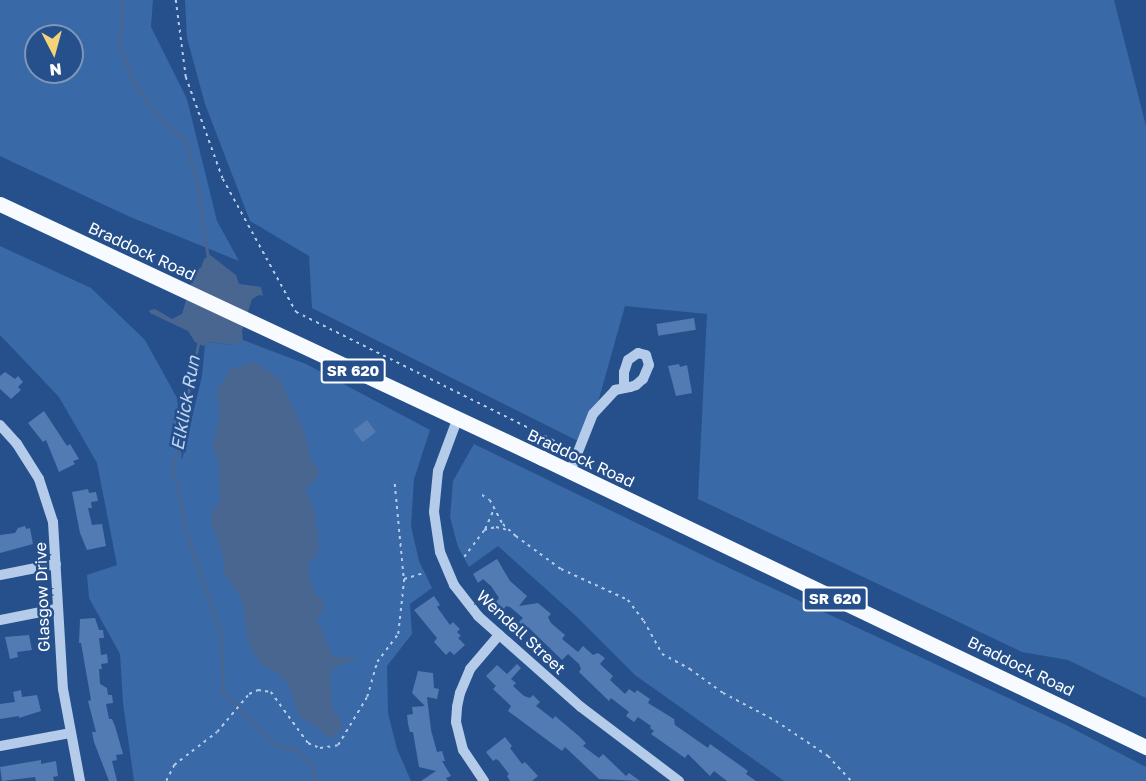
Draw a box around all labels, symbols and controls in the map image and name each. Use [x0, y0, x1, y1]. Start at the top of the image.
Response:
north arrow [24, 24, 84, 84]
text: N [49, 59, 63, 80]
street label: Braddock Road [85, 218, 199, 284]
water label: Elklick Run [166, 354, 204, 452]
road number: SR 620 [320, 359, 386, 383]
street label: Braddock Road [524, 425, 638, 491]
street label: Glasgow Drive [30, 542, 54, 652]
street label: Wendell Street [473, 586, 569, 678]
road number: SR 620 [802, 587, 868, 611]
street label: Braddock Road [965, 632, 1077, 700]

